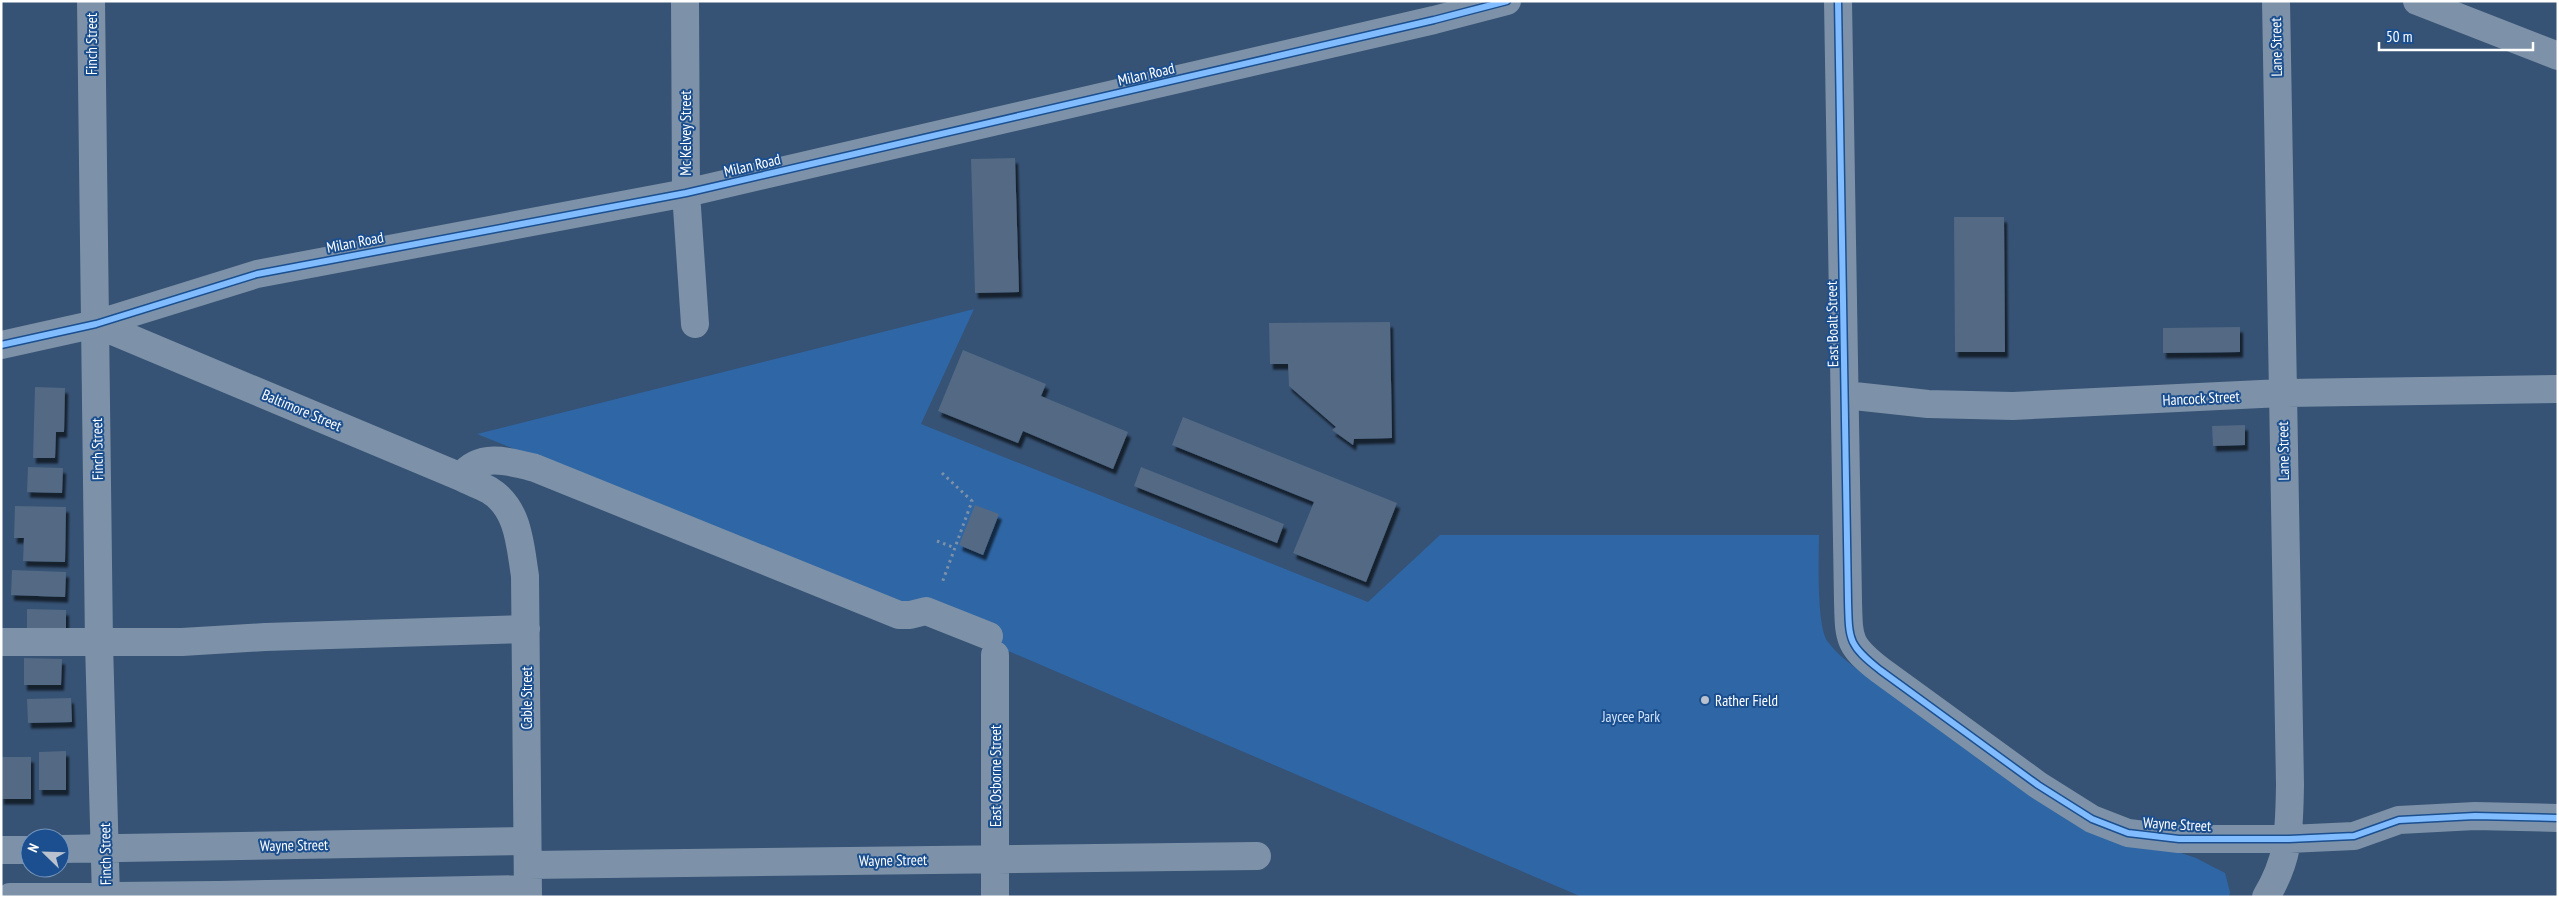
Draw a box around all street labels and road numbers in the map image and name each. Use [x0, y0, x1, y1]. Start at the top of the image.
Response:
street label: Finch Street [82, 13, 101, 75]
street label: Lane Street [2266, 17, 2286, 77]
street label: Milan Road [1116, 58, 1176, 90]
street label: Mc Kelvey Street [676, 90, 695, 176]
street label: Milan Road [722, 149, 782, 181]
street label: Milan Road [325, 227, 385, 257]
street label: East Boalt Street [1822, 281, 1842, 367]
street label: Baltimore Street [259, 385, 345, 435]
street label: Hancock Street [2162, 386, 2240, 410]
street label: Finch Street [87, 418, 107, 480]
street label: Lane Street [2273, 421, 2293, 481]
street label: Cable Street [517, 666, 536, 730]
street label: East Osborne Street [986, 725, 1005, 827]
street label: Wayne Street [2142, 813, 2212, 835]
street label: Finch Street [95, 823, 115, 885]
street label: Wayne Street [260, 835, 328, 855]
street label: Wayne Street [859, 850, 927, 870]

